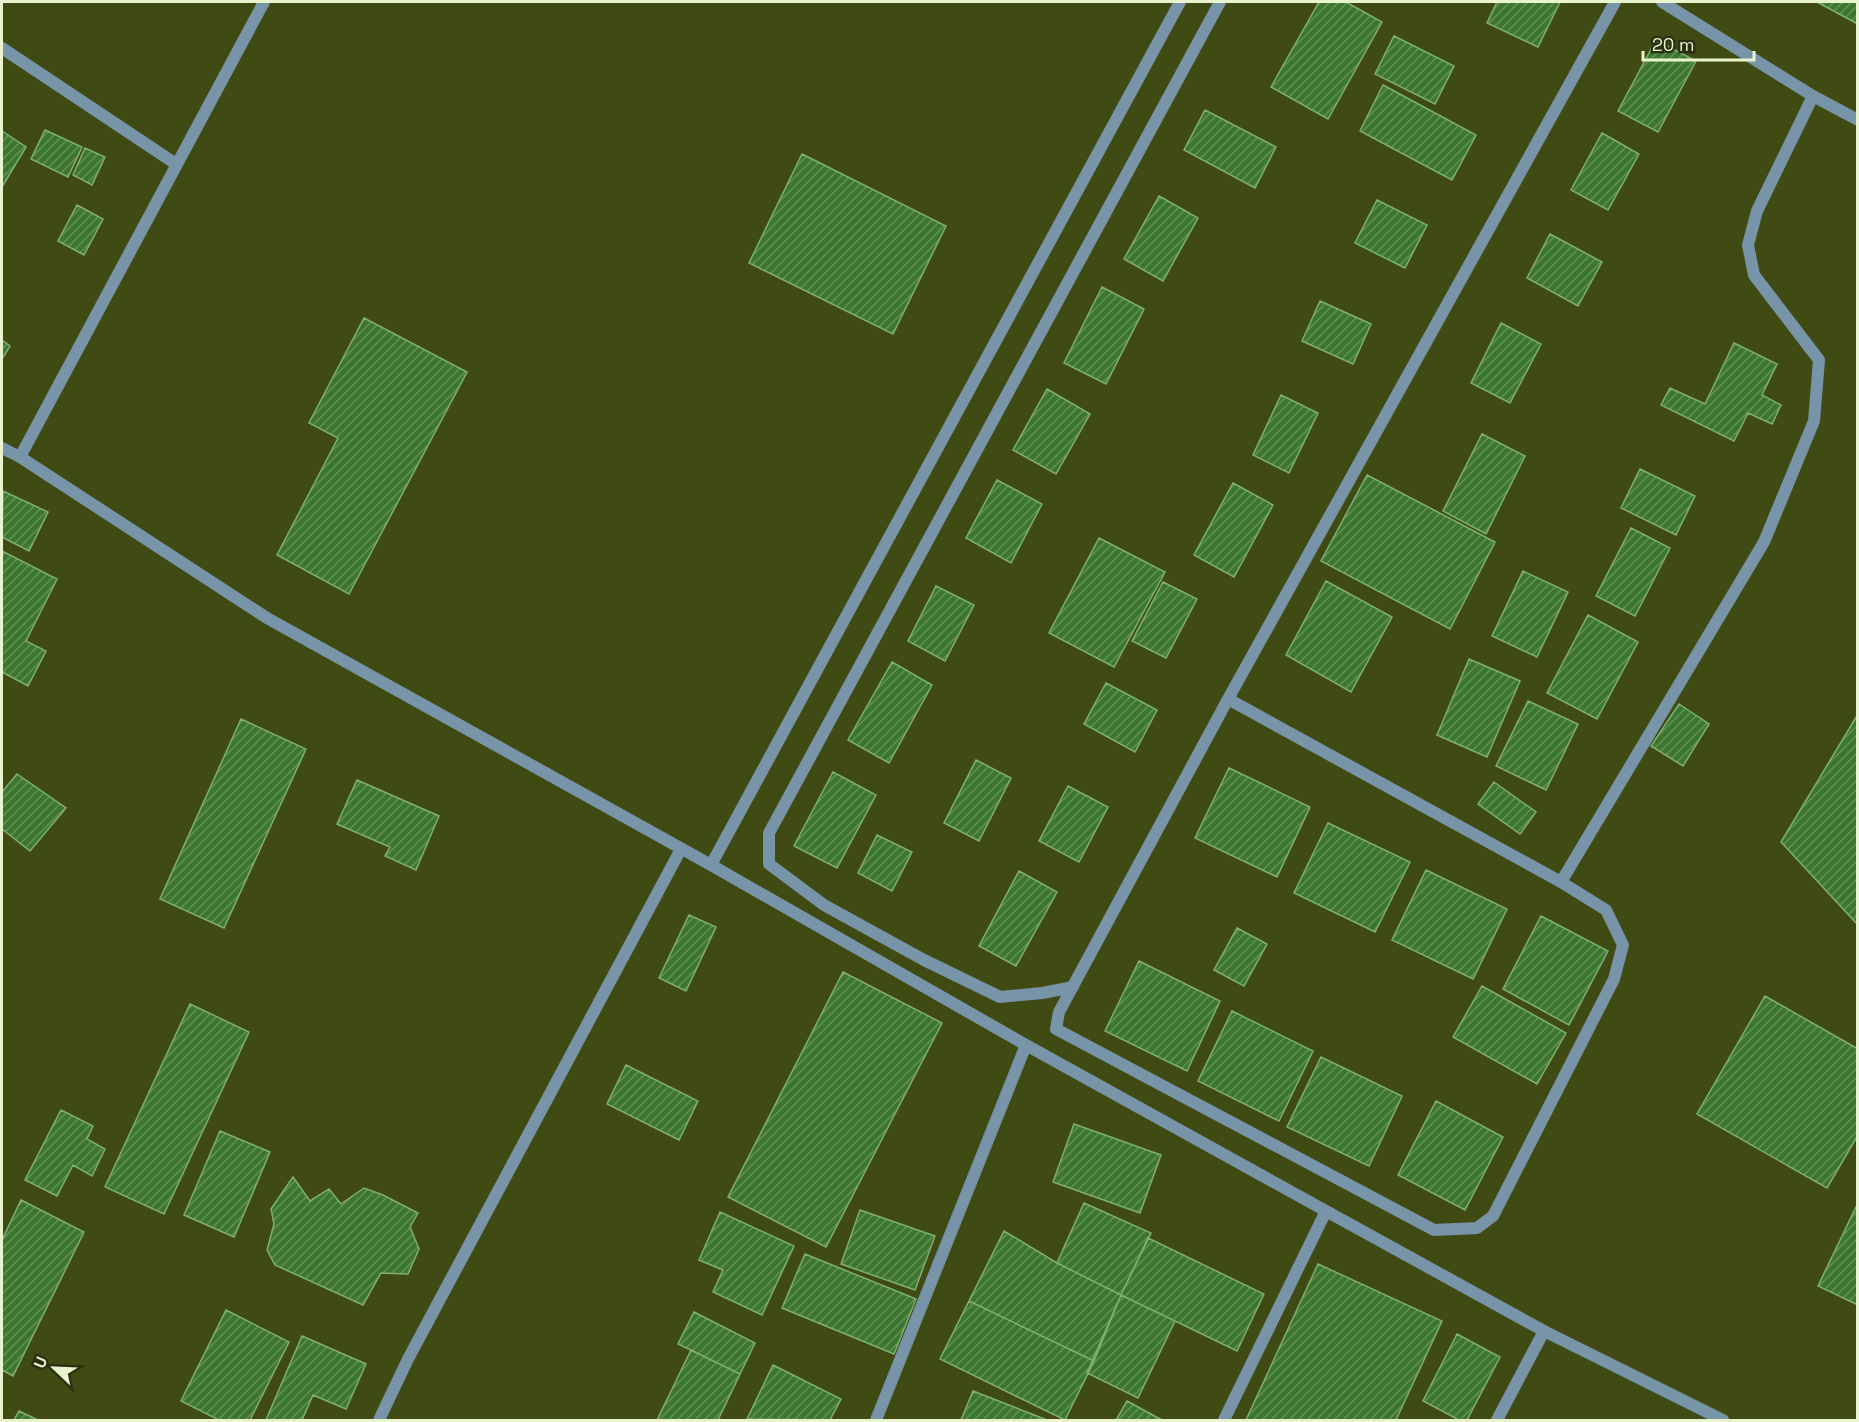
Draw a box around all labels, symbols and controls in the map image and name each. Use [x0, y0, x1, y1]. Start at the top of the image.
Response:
scale bar [1643, 24, 1754, 62]
text: 20 m [1652, 33, 1695, 56]
north arrow [24, 1338, 84, 1398]
text: U [29, 1353, 52, 1371]

